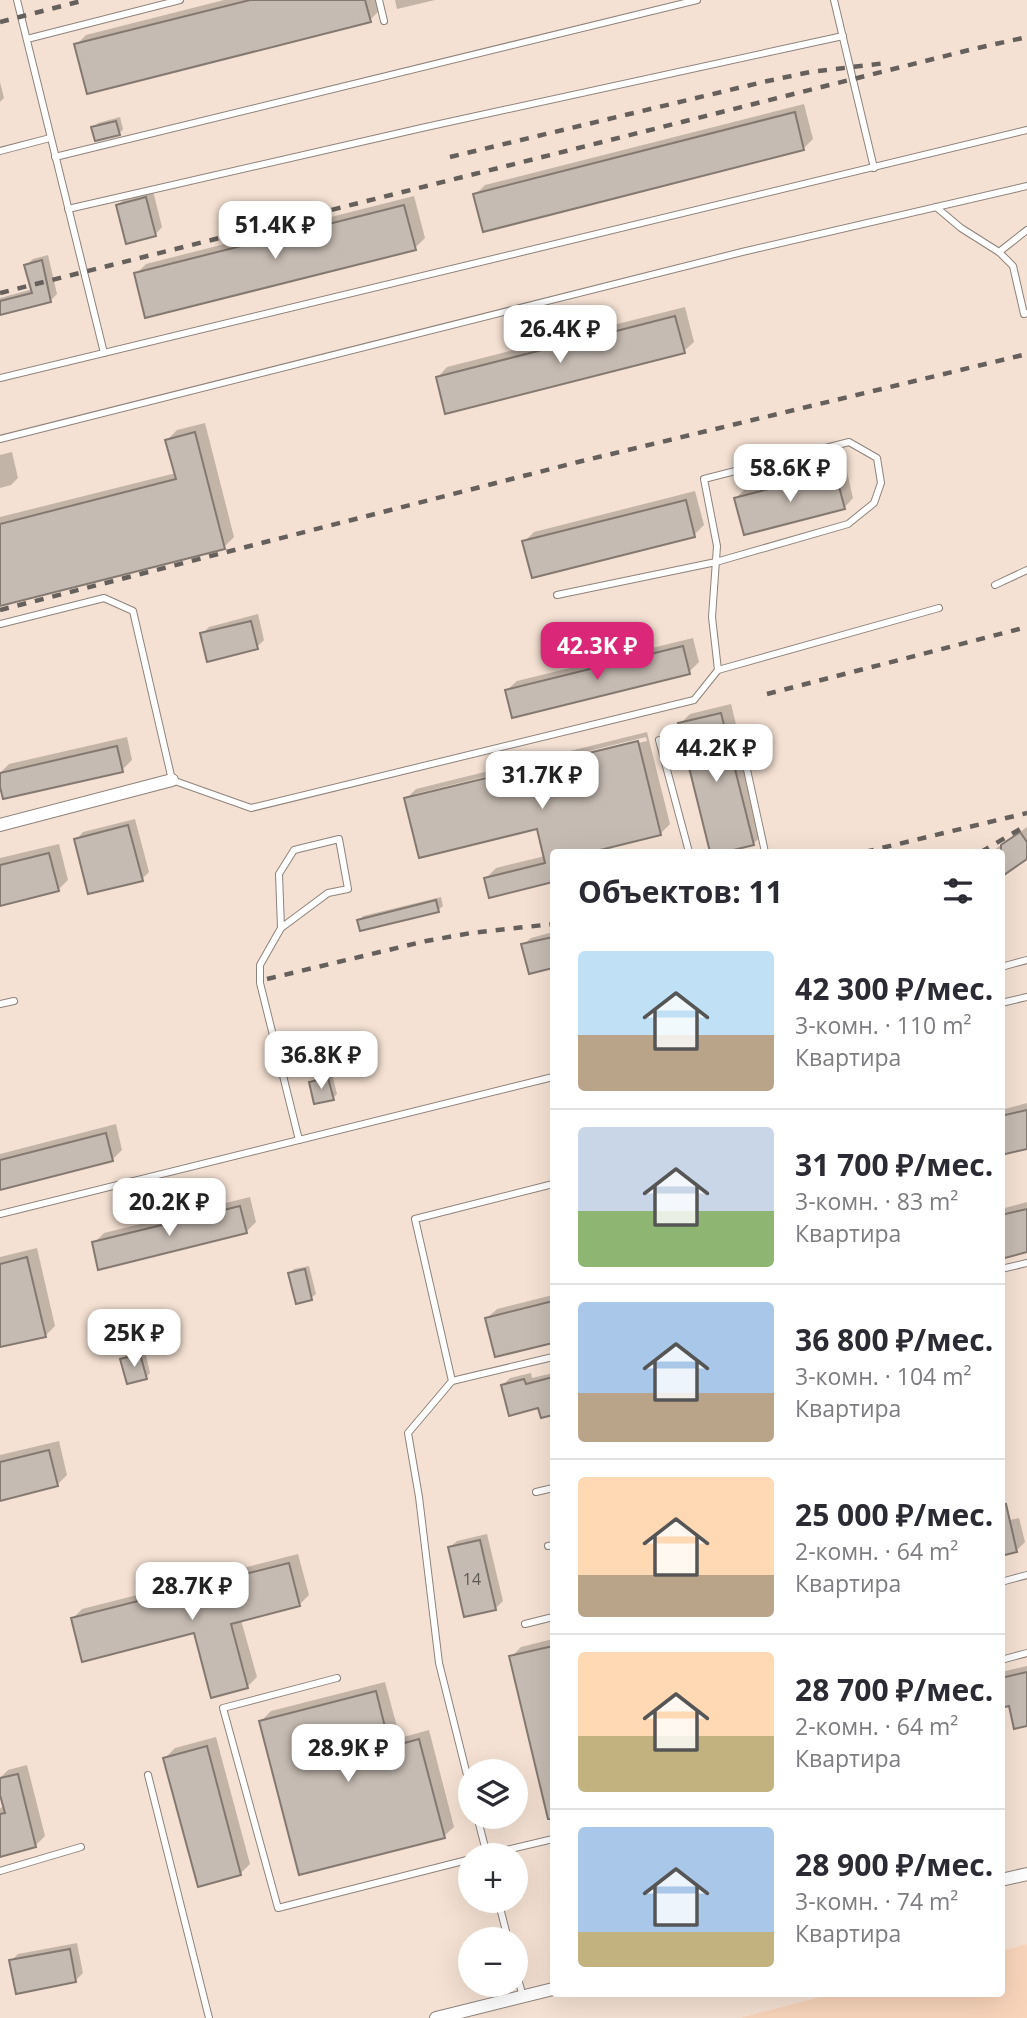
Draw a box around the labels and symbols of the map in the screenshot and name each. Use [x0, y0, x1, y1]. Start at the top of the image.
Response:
pin: 51.4K ₽ [210, 202, 340, 261]
pin: 26.4K ₽ [495, 306, 625, 365]
pin: 58.6K ₽ [725, 444, 855, 504]
pin: 42.3K ₽ [532, 622, 662, 682]
pin: 44.2K ₽ [651, 724, 781, 784]
pin: 31.7K ₽ [477, 752, 607, 811]
pin: 36.8K ₽ [256, 1032, 386, 1091]
pin: 20.2K ₽ [104, 1178, 234, 1238]
pin: 25K ₽ [85, 1310, 183, 1369]
pin: 28.7K ₽ [127, 1562, 257, 1622]
house number: 14 [463, 1568, 481, 1590]
pin: 28.9K ₽ [283, 1724, 413, 1784]

